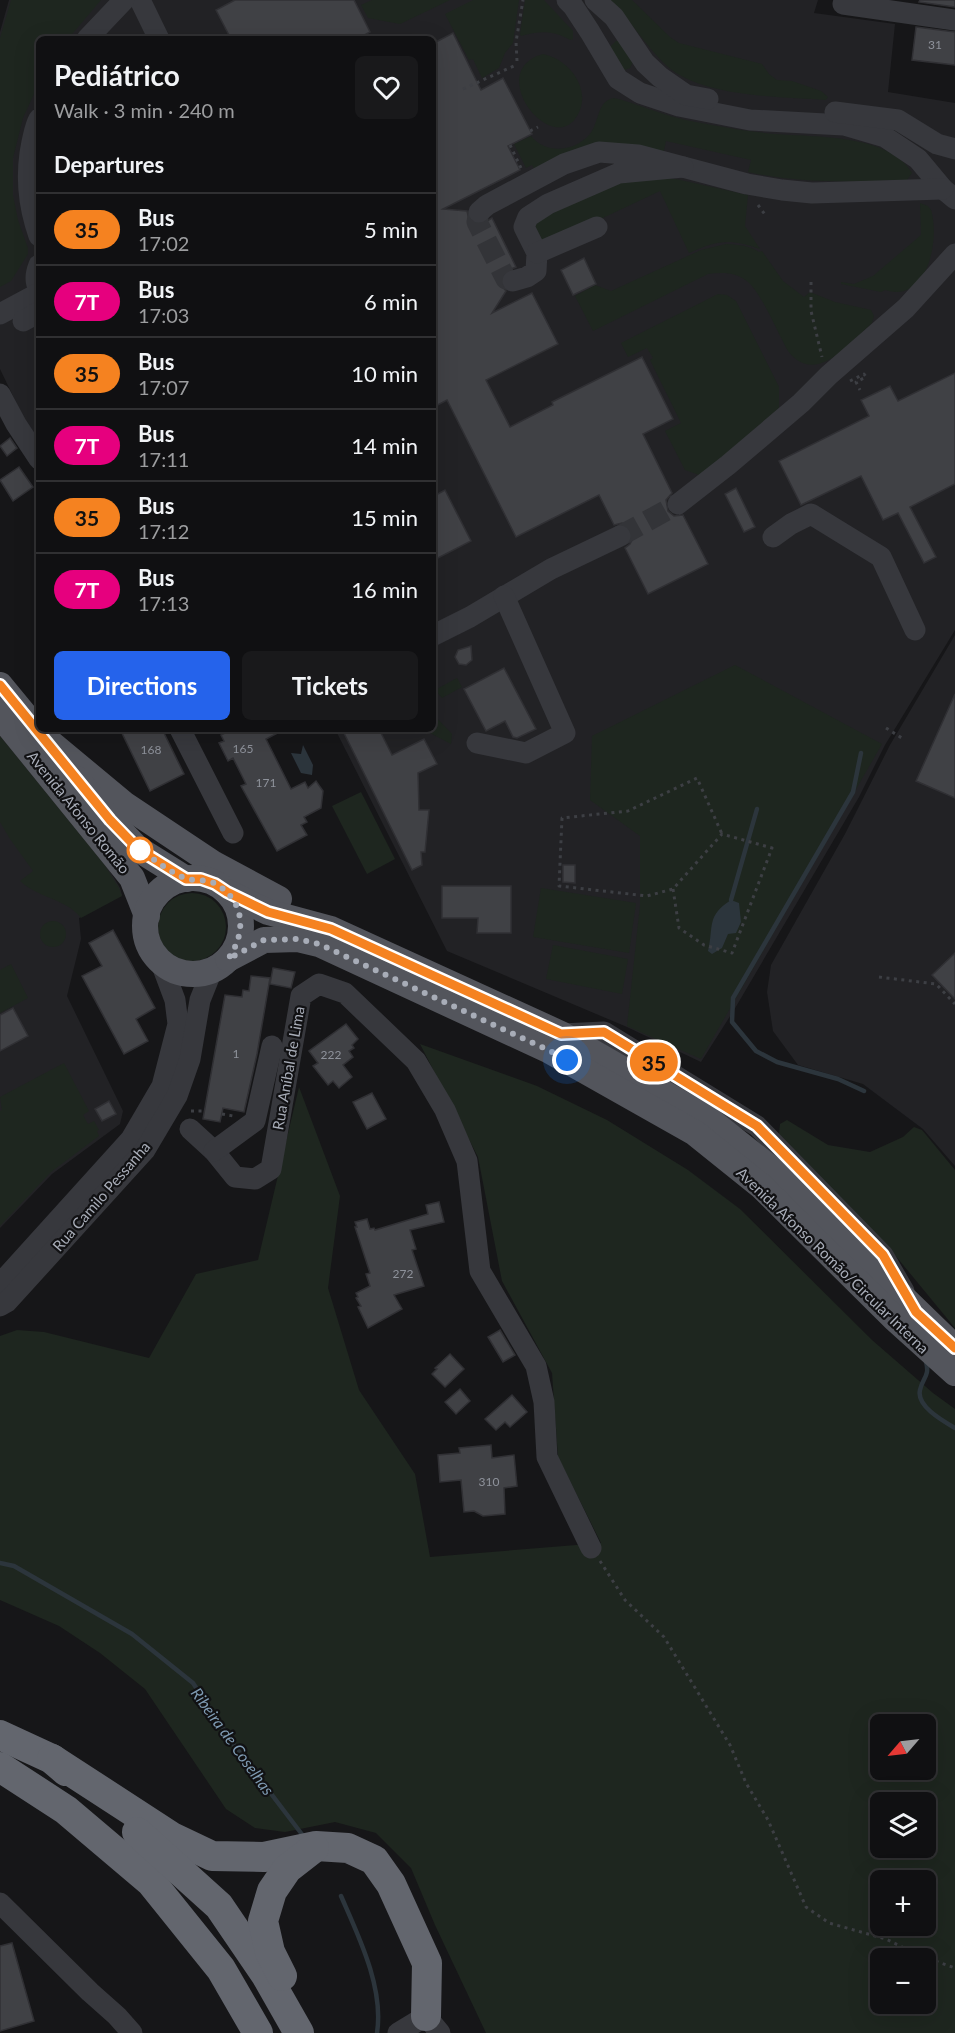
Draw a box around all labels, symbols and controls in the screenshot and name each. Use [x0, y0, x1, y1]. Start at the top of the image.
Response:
house number: 31 [928, 37, 942, 52]
button: heart [355, 56, 418, 119]
text: Pediátrico [54, 58, 180, 92]
text: Walk · 3 min · 240 m [54, 98, 235, 122]
text: Departures [54, 151, 164, 178]
text: Bus [138, 204, 174, 231]
text: 5 min [364, 216, 418, 243]
text: 35 [75, 217, 99, 242]
text: 17:02 [138, 231, 189, 255]
text: Bus [138, 276, 174, 303]
text: 6 min [364, 288, 418, 315]
text: 7T [75, 289, 99, 314]
text: 17:03 [138, 303, 189, 327]
text: Bus [138, 348, 174, 375]
text: 10 min [351, 360, 418, 387]
text: 35 [75, 361, 99, 386]
text: 17:07 [138, 375, 189, 399]
text: Bus [138, 420, 174, 447]
text: 14 min [351, 432, 418, 459]
text: 7T [75, 433, 99, 458]
text: 17:11 [138, 447, 189, 471]
text: Bus [138, 492, 174, 519]
text: 15 min [351, 504, 418, 531]
text: 35 [75, 505, 99, 530]
text: 17:12 [138, 519, 189, 543]
text: Bus [138, 564, 174, 591]
text: 16 min [351, 576, 418, 603]
text: 7T [75, 577, 99, 602]
text: 17:13 [138, 591, 189, 615]
button: Directions [54, 651, 230, 720]
button: Tickets [242, 651, 418, 720]
house number: 165 [233, 741, 253, 756]
house number: 168 [141, 742, 161, 757]
street label: Avenida Afonso Romão [24, 747, 134, 877]
house number: 171 [256, 775, 276, 790]
unlabelled marker [127, 837, 153, 863]
street label: Rua Aníbal de Lima [268, 1005, 308, 1131]
line badge: 35 [627, 1042, 681, 1082]
your location [552, 1045, 582, 1075]
house number: 1 [233, 1046, 240, 1061]
house number: 222 [321, 1047, 341, 1062]
text: 35 [642, 1050, 666, 1075]
street label: Rua Camilo Pessanha [49, 1138, 153, 1254]
street label: Avenida Afonso Romão/Circular Interna [733, 1163, 933, 1357]
house number: 272 [393, 1266, 413, 1281]
house number: 310 [479, 1474, 499, 1489]
water label: Ribeira de Coselhas [188, 1684, 279, 1799]
north arrow [870, 1714, 936, 1780]
map controls [870, 1714, 936, 2014]
button: layers [870, 1792, 936, 1858]
button: + [870, 1870, 936, 1936]
button: − [870, 1948, 936, 2014]

